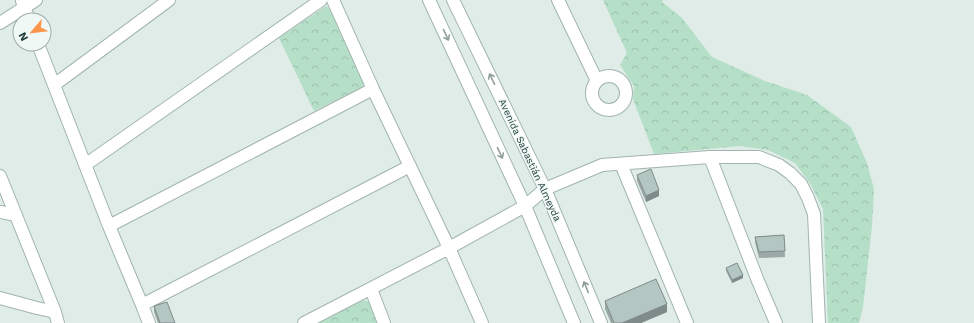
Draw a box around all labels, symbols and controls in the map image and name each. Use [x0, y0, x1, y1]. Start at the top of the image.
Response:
north arrow [12, 12, 52, 52]
one-way arrow [443, 29, 450, 41]
text: N [16, 30, 31, 43]
one-way arrow [487, 74, 495, 86]
street label: Avenida Sabastián Almeyda [497, 97, 563, 223]
one-way arrow [497, 147, 504, 159]
one-way arrow [581, 281, 589, 293]

